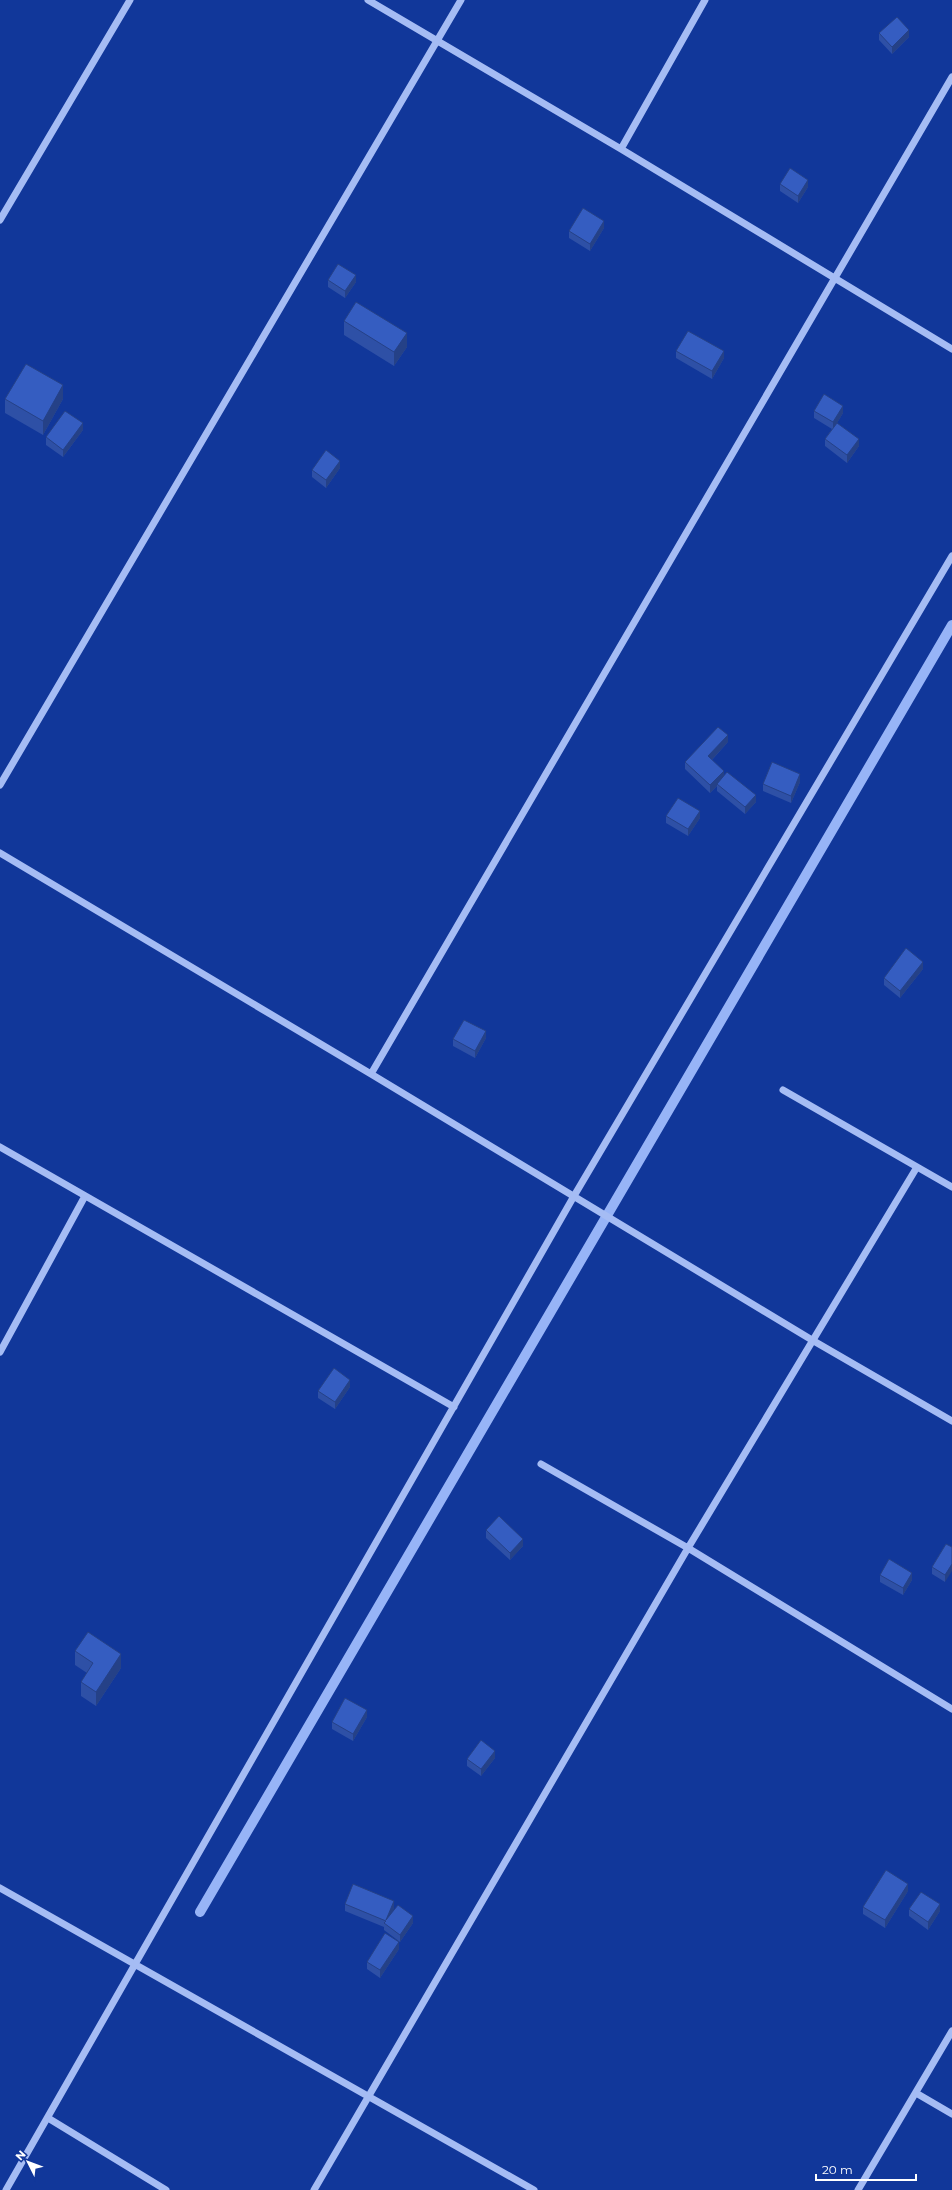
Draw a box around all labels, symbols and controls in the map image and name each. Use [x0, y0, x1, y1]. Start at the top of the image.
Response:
north arrow [8, 2142, 48, 2182]
text: N [12, 2147, 29, 2163]
scale bar [816, 2156, 916, 2182]
text: 20 m [822, 2162, 853, 2177]

